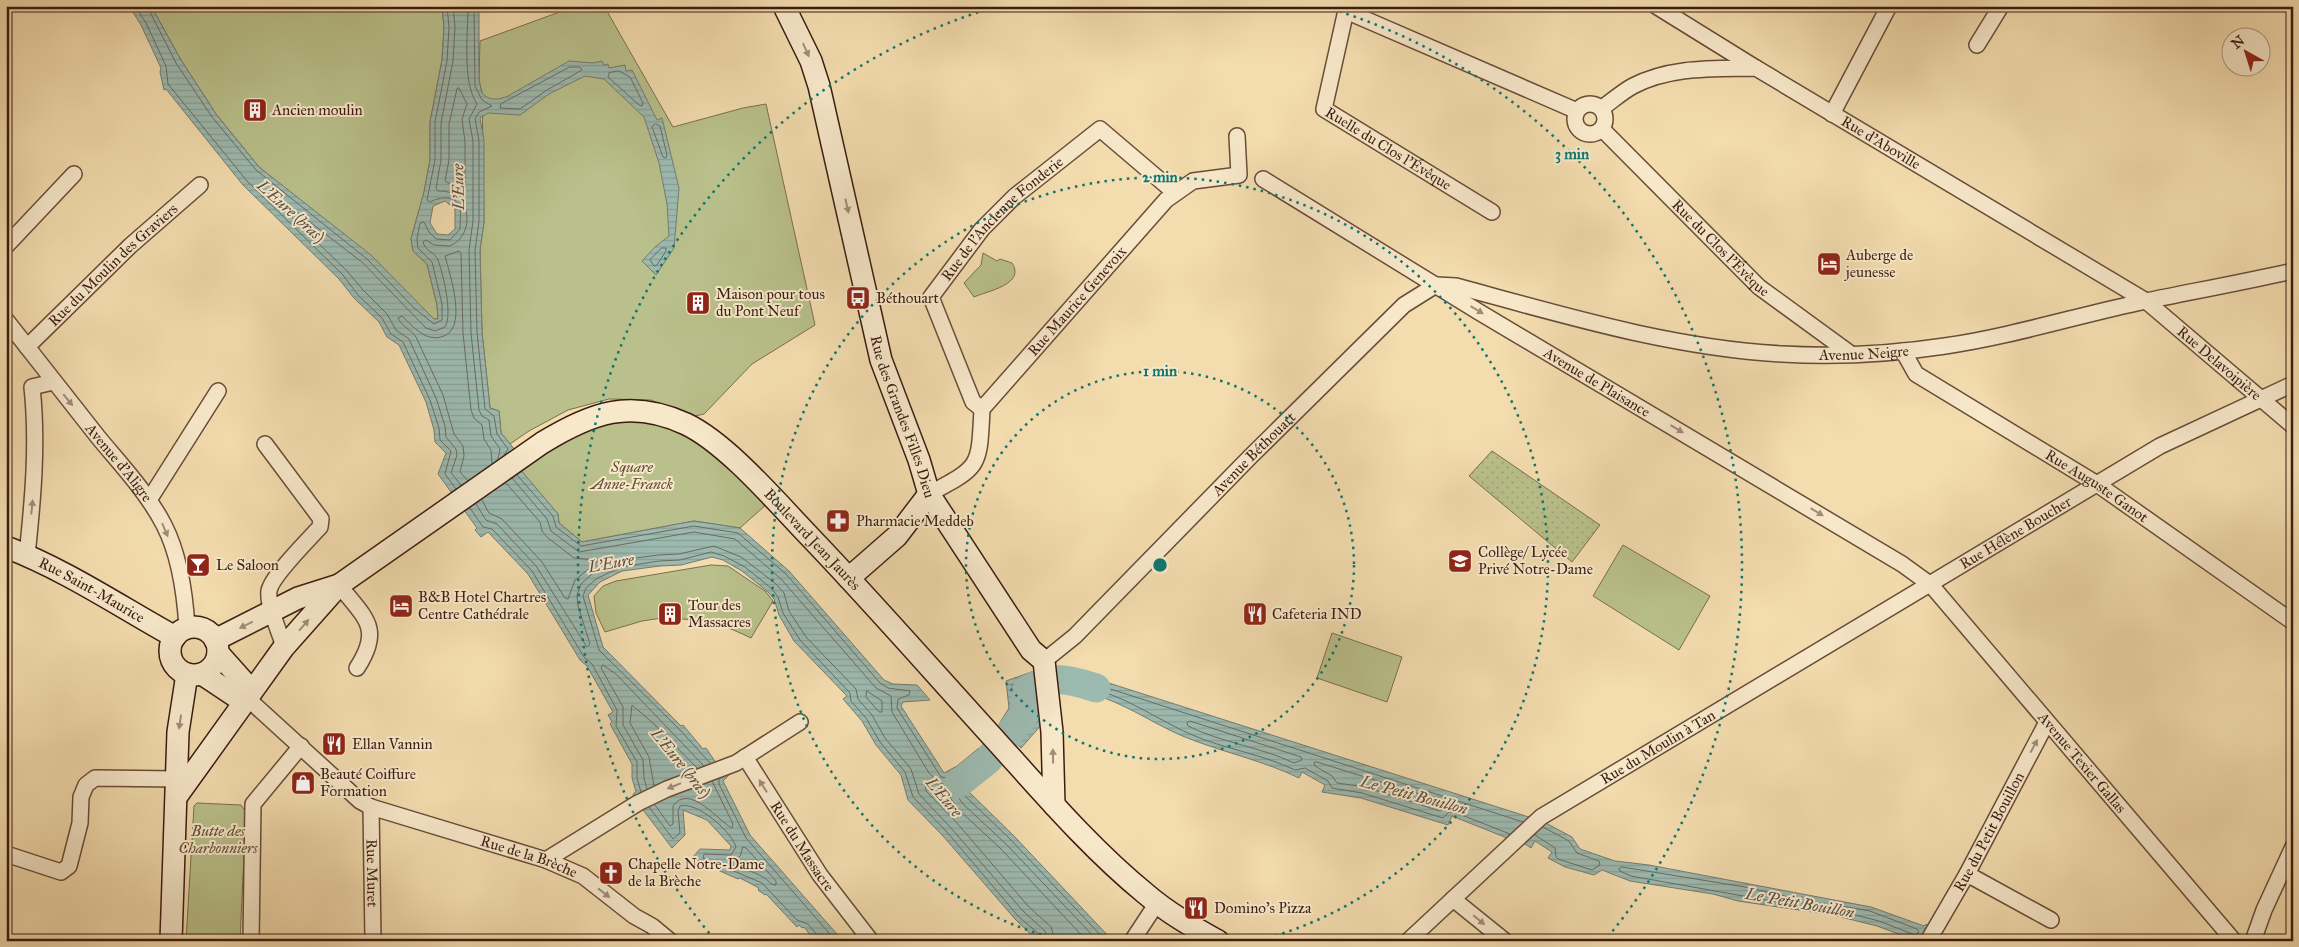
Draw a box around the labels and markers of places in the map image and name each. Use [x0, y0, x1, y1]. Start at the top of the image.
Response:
building icon: Ancien moulin [242, 97, 268, 123]
place label: Ancien moulin [271, 101, 363, 119]
place label: Auberge de jeunesse [1844, 246, 1913, 281]
hotel icon: Auberge de jeunesse [1816, 251, 1842, 277]
place label: Maison pour tous du Pont Neuf [716, 285, 825, 320]
bus stop icon: Béthouart [845, 285, 871, 311]
place label: Béthouart [876, 289, 939, 307]
building icon: Maison pour tous du Pont Neuf [685, 290, 711, 316]
pharmacy icon: Pharmacie Meddeb [825, 508, 851, 534]
place label: Pharmacie Meddeb [856, 512, 974, 530]
place label: Collège/ Lycée Privé Notre-Dame [1478, 543, 1593, 578]
school or university icon: Collège/ Lycée Privé Notre-Dame [1447, 548, 1473, 574]
bar icon: Le Saloon [185, 552, 211, 578]
place label: Le Saloon [216, 556, 279, 574]
centre of rings [1151, 556, 1169, 574]
place label: B&B Hotel Chartres Centre Cathédrale [418, 588, 546, 623]
hotel icon: B&B Hotel Chartres Centre Cathédrale [388, 593, 414, 619]
place label: Tour des Massacres [688, 596, 751, 631]
building icon: Tour des Massacres [657, 601, 683, 627]
restaurant icon: Cafeteria IND [1242, 601, 1268, 627]
place label: Cafeteria IND [1272, 605, 1362, 623]
restaurant icon: Ellan Vannin [321, 731, 347, 757]
place label: Ellan Vannin [352, 735, 433, 753]
place label: Beauté Coiffure Formation [320, 765, 416, 800]
shop icon: Beauté Coiffure Formation [290, 770, 316, 796]
place label: Chapelle Notre-Dame de la Brèche [628, 855, 765, 890]
church icon: Chapelle Notre-Dame de la Brèche [598, 860, 624, 886]
restaurant icon: Domino's Pizza [1183, 895, 1209, 921]
place label: Domino's Pizza [1214, 899, 1312, 917]

